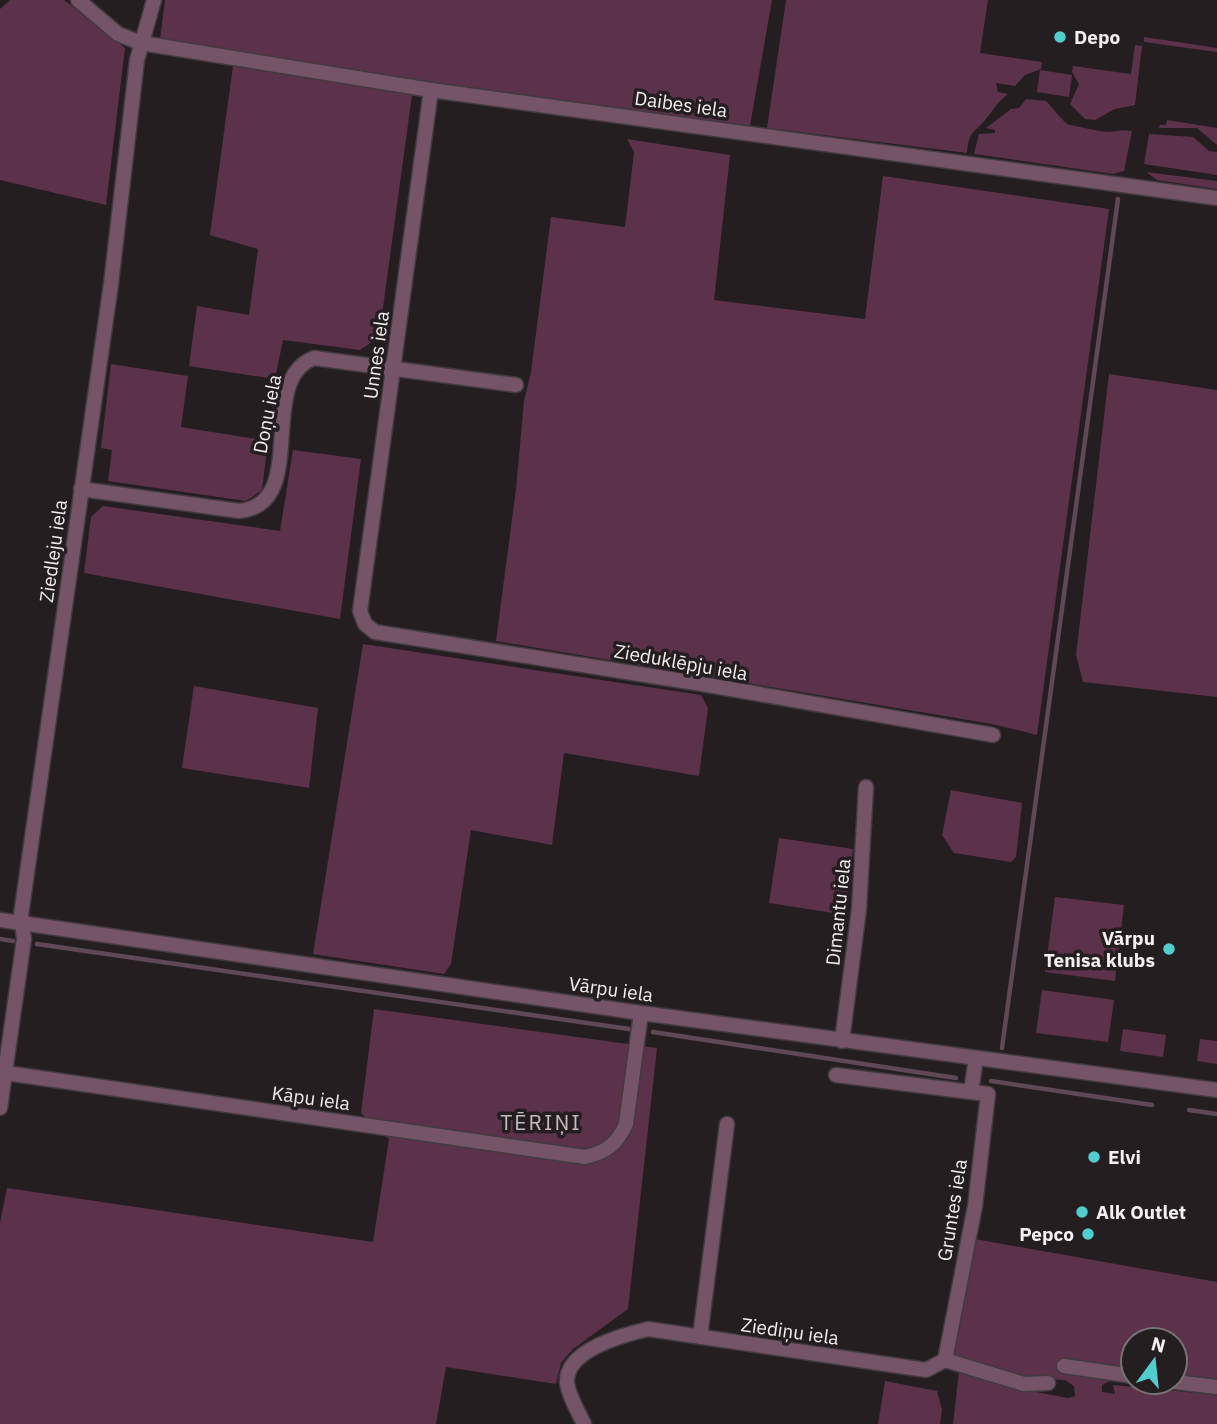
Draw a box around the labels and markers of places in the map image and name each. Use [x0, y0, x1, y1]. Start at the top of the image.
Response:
place label: Depo [1074, 25, 1120, 49]
marker: Depo [1052, 29, 1068, 45]
place label: Vārpu Tenisa klubs [1044, 926, 1155, 972]
marker: Vārpu Tenisa klubs [1161, 941, 1177, 957]
place label: Elvi [1108, 1145, 1141, 1169]
marker: Elvi [1086, 1149, 1102, 1165]
place label: Alk Outlet [1096, 1200, 1186, 1224]
marker: Alk Outlet [1074, 1204, 1090, 1220]
place label: Pepco [1019, 1222, 1074, 1246]
marker: Pepco [1080, 1226, 1096, 1242]

